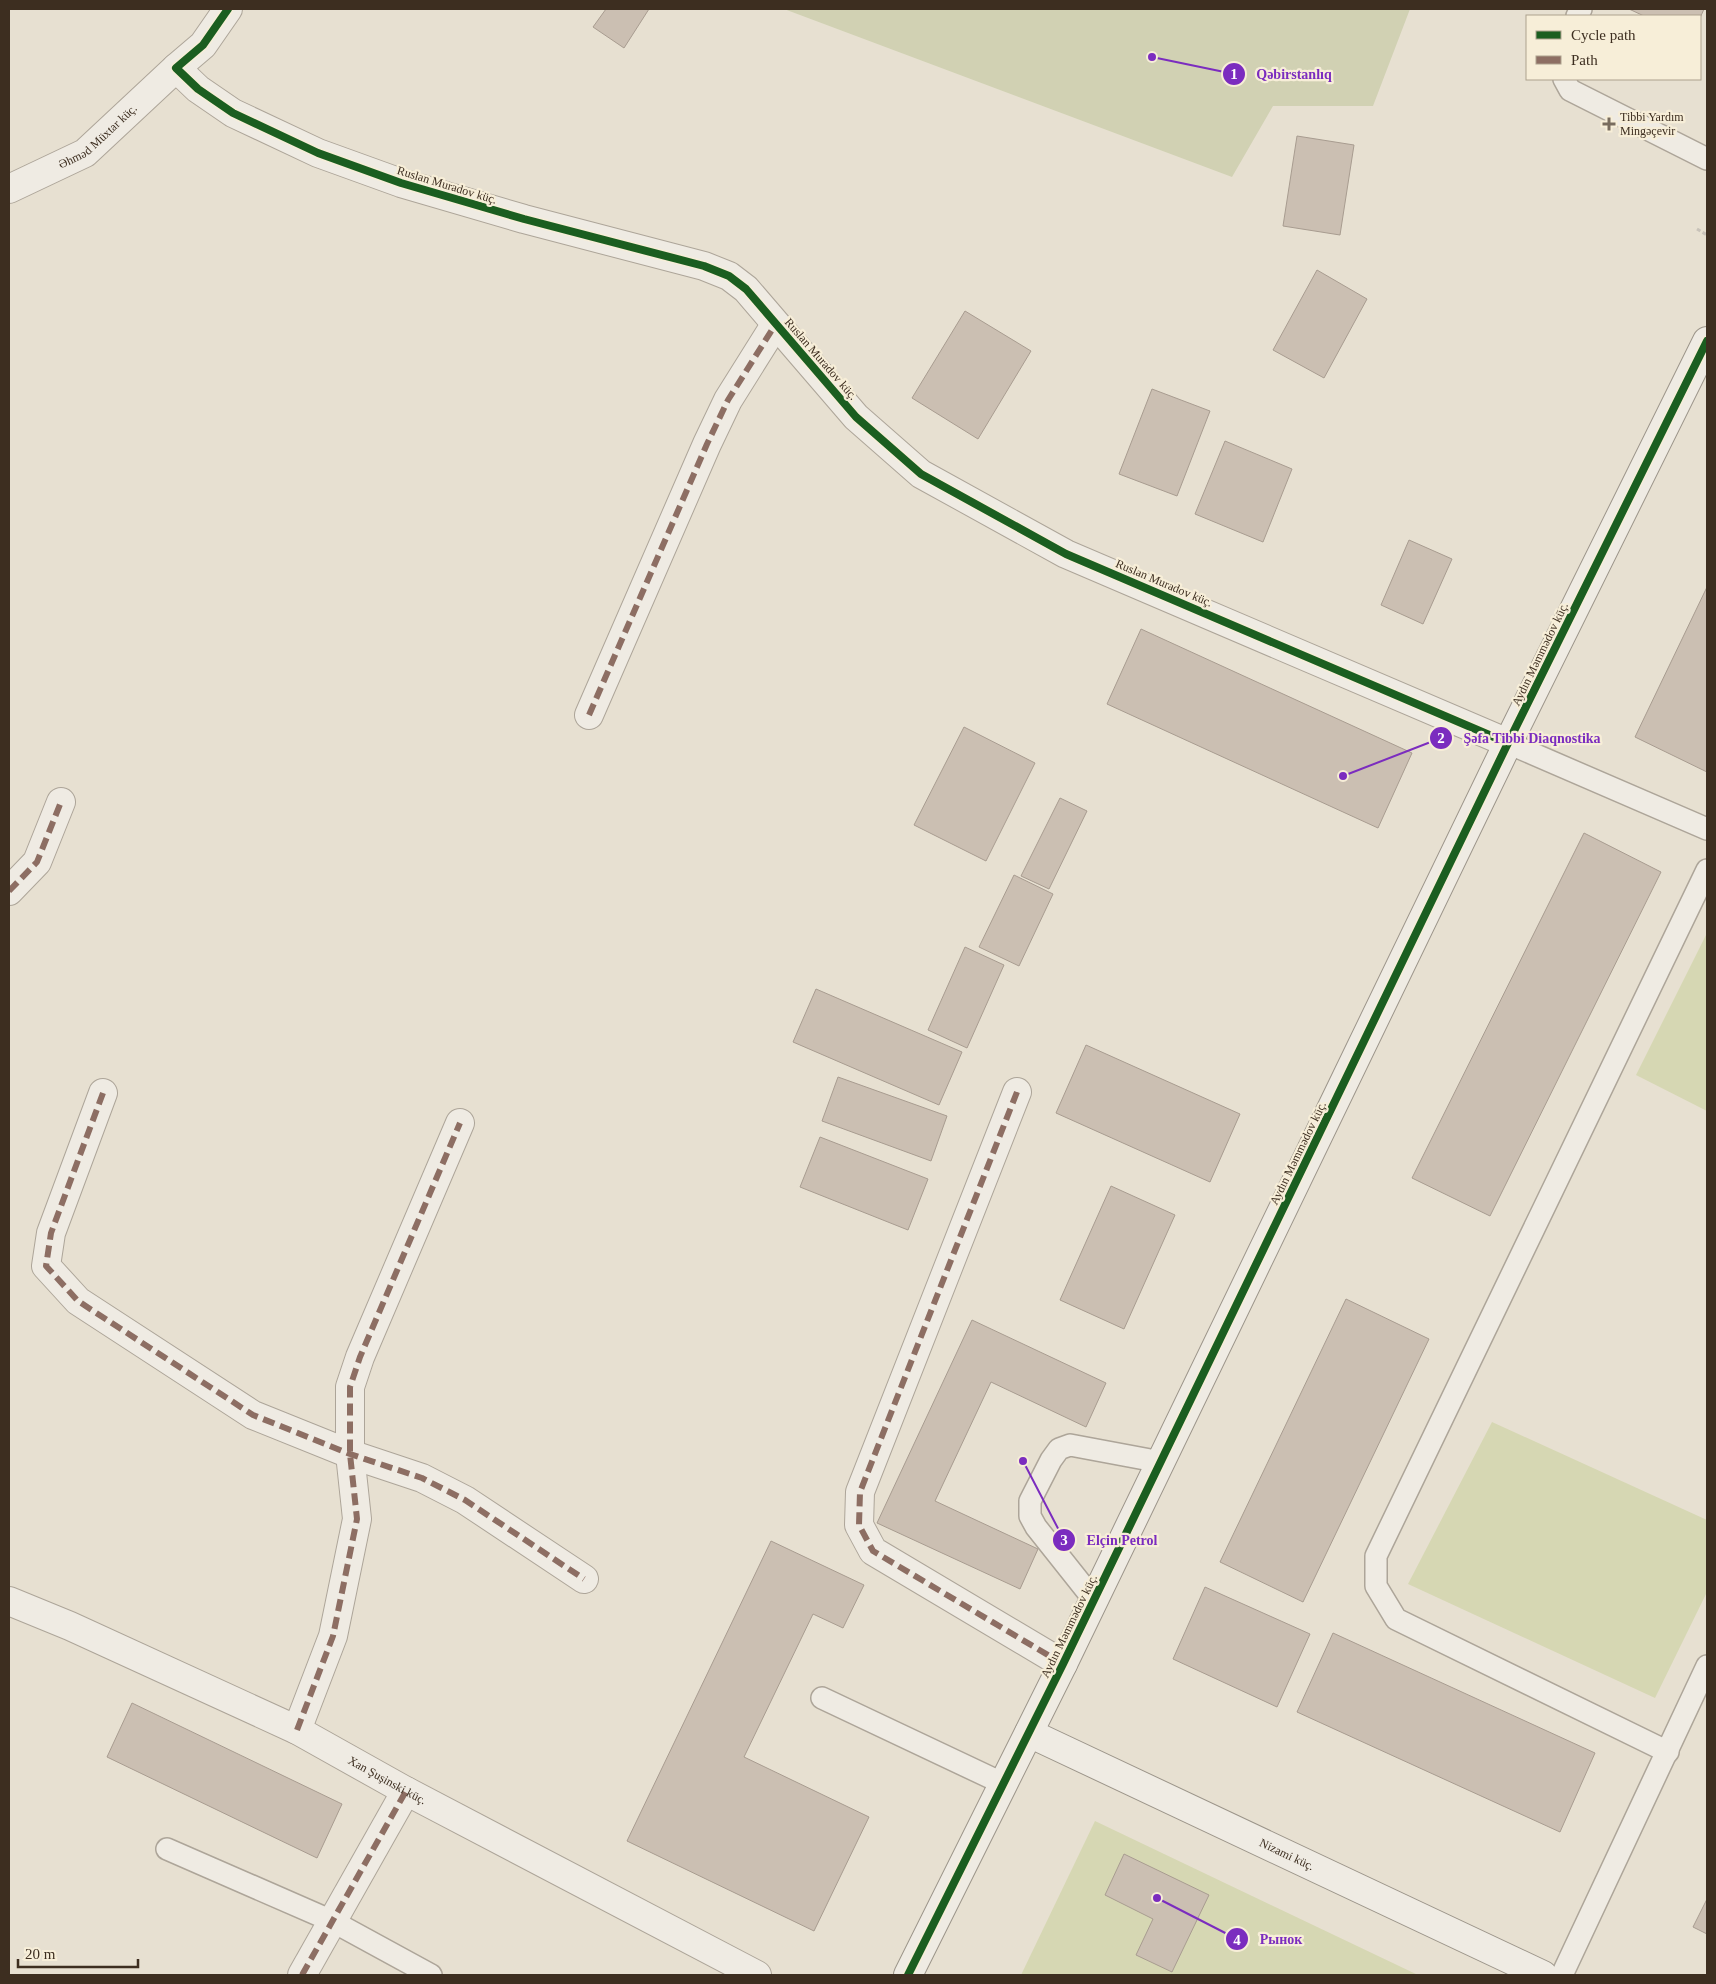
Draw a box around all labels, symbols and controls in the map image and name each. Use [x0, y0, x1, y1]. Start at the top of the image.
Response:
legend [1526, 15, 1701, 80]
text: Cycle path [1571, 27, 1636, 43]
text: Path [1571, 52, 1598, 68]
callout: Qəbirstanlıq [1221, 59, 1342, 88]
text: 1 [1230, 66, 1238, 82]
text: Qəbirstanlıq [1256, 67, 1332, 82]
street label: Əhməd Müxtar küç. [56, 101, 140, 172]
place label: Tibbi Yardım Mingəçevir [1620, 110, 1684, 138]
marker: Tibbi Yardım Mingəçevir [1602, 117, 1616, 131]
street label: Ruslan Muradov küç. [395, 163, 499, 207]
street label: Ruslan Muradov küç. [782, 315, 860, 403]
street label: Ruslan Muradov küç. [1114, 556, 1214, 610]
street label: Aydın Məmmədov küç. [1509, 600, 1571, 708]
callout: Şəfa Tibbi Diaqnostika [1428, 723, 1611, 752]
text: 2 [1437, 730, 1445, 746]
text: Şəfa Tibbi Diaqnostika [1463, 731, 1601, 746]
street label: Aydın Məmmədov küç. [1267, 1099, 1329, 1207]
callout: Elçin Petrol [1051, 1525, 1167, 1554]
text: 3 [1060, 1532, 1068, 1548]
text: Elçin Petrol [1087, 1533, 1158, 1548]
street label: Aydın Məmmədov küç. [1038, 1572, 1100, 1680]
street label: Xan Şuşinski küç. [346, 1753, 429, 1807]
street label: Nizami küç. [1257, 1836, 1316, 1873]
callout: Рынок [1225, 1925, 1312, 1954]
text: 4 [1233, 1932, 1241, 1948]
text: Рынок [1260, 1932, 1303, 1947]
scale bar [18, 1936, 138, 1968]
text: 20 m [25, 1946, 56, 1962]

